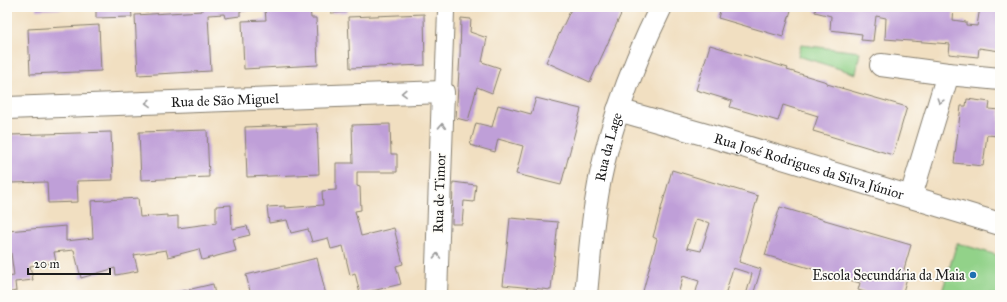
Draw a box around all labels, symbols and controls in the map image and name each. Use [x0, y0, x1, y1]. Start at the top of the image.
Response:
one-way arrow [401, 89, 407, 98]
street label: Rua de São Miguel [170, 90, 279, 111]
one-way arrow [936, 97, 945, 104]
one-way arrow [145, 98, 151, 107]
street label: Rua da Lage [592, 110, 626, 183]
one-way arrow [438, 123, 446, 129]
street label: Rua José Rodrigues da Silva Júnior [712, 130, 906, 204]
street label: Rua de Timor [430, 152, 449, 233]
scale bar [28, 250, 110, 276]
one-way arrow [433, 253, 441, 259]
text: 20 m [34, 257, 60, 271]
place label: Escola Secundária da Maia [812, 267, 965, 284]
marker: Escola Secundária da Maia [968, 270, 978, 280]

